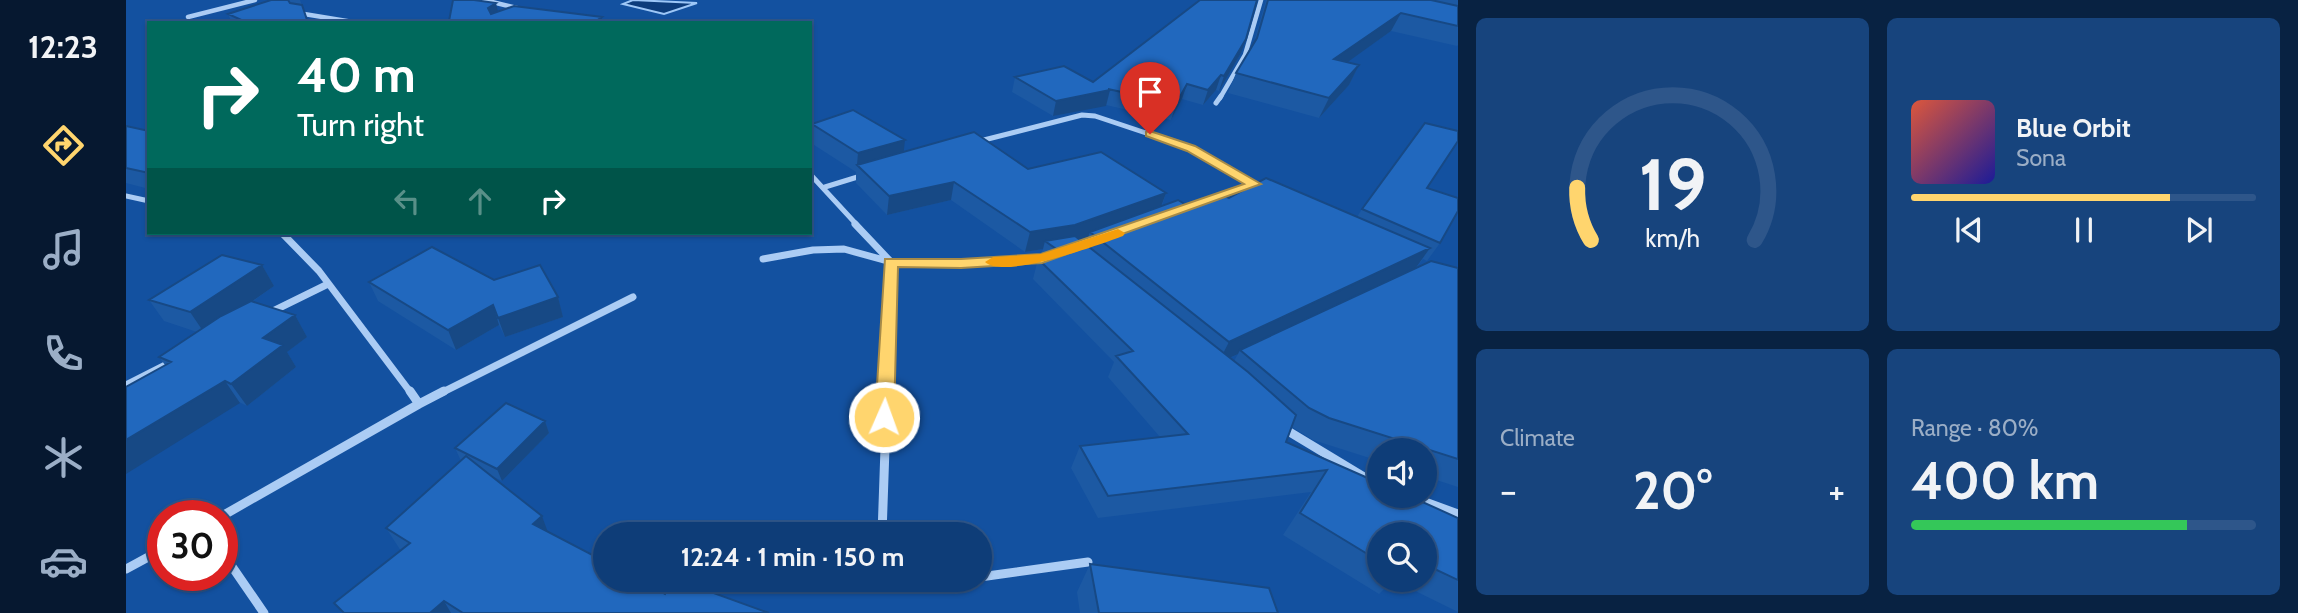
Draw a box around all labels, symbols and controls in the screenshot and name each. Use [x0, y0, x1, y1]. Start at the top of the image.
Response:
text: 12:23 [28, 27, 98, 66]
text: 40 m [297, 45, 416, 104]
icon: right [182, 49, 273, 140]
pin [1120, 62, 1180, 134]
icon: arrive [1131, 73, 1169, 111]
text: Turn right [297, 105, 424, 144]
text: Blue Orbit [2016, 112, 2131, 144]
icon: directions [39, 121, 88, 170]
text: 19 [1639, 141, 1706, 229]
text: Sona [2016, 144, 2066, 172]
icon: left [388, 182, 426, 220]
icon: ahead [461, 182, 499, 220]
icon: right [534, 182, 572, 220]
icon: previous [1950, 211, 1988, 249]
icon: pause [2065, 211, 2103, 249]
icon: next [2180, 211, 2218, 249]
text: km/h [1645, 223, 1700, 253]
icon: music [39, 225, 88, 274]
icon: phone [39, 329, 88, 378]
position arrow [847, 380, 921, 454]
text: Range · 80% [1911, 414, 2038, 442]
text: Climate [1500, 424, 1575, 452]
icon: climate [39, 433, 88, 482]
map controls [1367, 438, 1437, 592]
button: sound [1367, 438, 1437, 508]
text: 400 km [1911, 449, 2099, 512]
text: 20° [1633, 459, 1712, 522]
text: − [1500, 467, 1517, 514]
text: + [1828, 467, 1845, 514]
speed limit sign: 30 [147, 500, 238, 591]
button: search [1367, 522, 1437, 592]
icon: car [39, 537, 88, 586]
text: 12:24 · 1 min · 150 m [681, 541, 904, 573]

